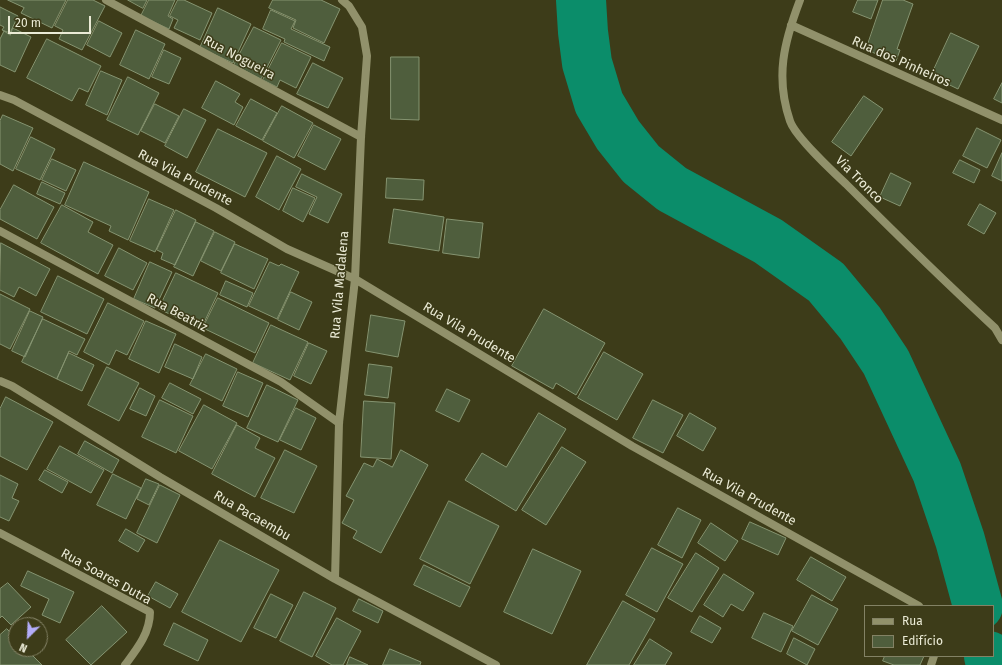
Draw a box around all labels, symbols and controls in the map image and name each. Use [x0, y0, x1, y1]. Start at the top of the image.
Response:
scale bar [10, 8, 93, 34]
text: 20 m [15, 16, 41, 30]
street label: Rua Nogueira [200, 33, 278, 83]
street label: Rua dos Pinheiros [849, 33, 953, 91]
street label: Rua Vila Prudente [135, 146, 235, 210]
street label: Via Tronco [832, 153, 886, 207]
street label: Rua Vila Madalena [328, 230, 352, 340]
street label: Rua Beatriz [144, 290, 210, 336]
street label: Rua Vila Prudente [420, 299, 518, 367]
street label: Rua Vila Prudente [699, 465, 799, 529]
street label: Rua Pacaembu [211, 488, 293, 544]
street label: Rua Soares Dutra [58, 546, 154, 608]
legend [864, 605, 994, 657]
text: Rua [902, 614, 923, 628]
north arrow [8, 617, 48, 657]
text: Edifício [902, 634, 943, 648]
text: N [17, 640, 29, 655]

